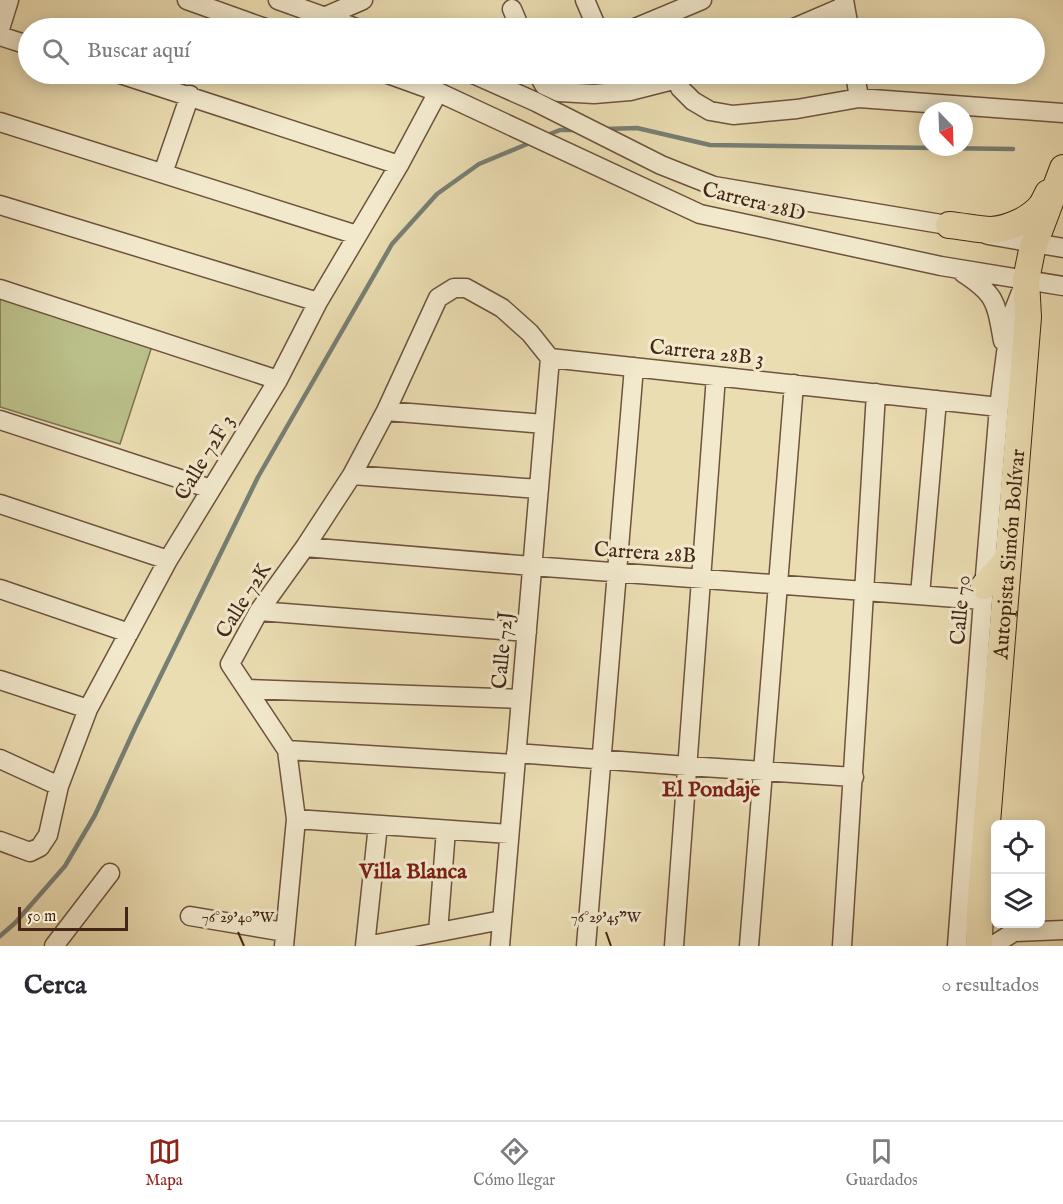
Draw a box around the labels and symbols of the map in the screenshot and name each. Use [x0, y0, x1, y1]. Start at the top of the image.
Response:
north arrow [919, 102, 973, 156]
street label: Carrera 28D [699, 177, 808, 228]
street label: Carrera 28B 3 [648, 334, 765, 373]
street label: Calle 72F 3 [169, 410, 241, 506]
street label: Autopista Simón Bolívar [988, 448, 1032, 661]
street label: Carrera 28B [593, 536, 697, 571]
street label: Calle 72K [210, 557, 279, 644]
street label: Calle 70 [945, 574, 978, 646]
street label: Calle 72J [487, 610, 520, 690]
district label: El Pondaje [662, 776, 760, 804]
district label: Villa Blanca [358, 858, 467, 886]
scale bar [18, 904, 128, 932]
text: 76°29'40"W [202, 908, 275, 927]
text: 76°29'45"W [571, 908, 642, 927]

